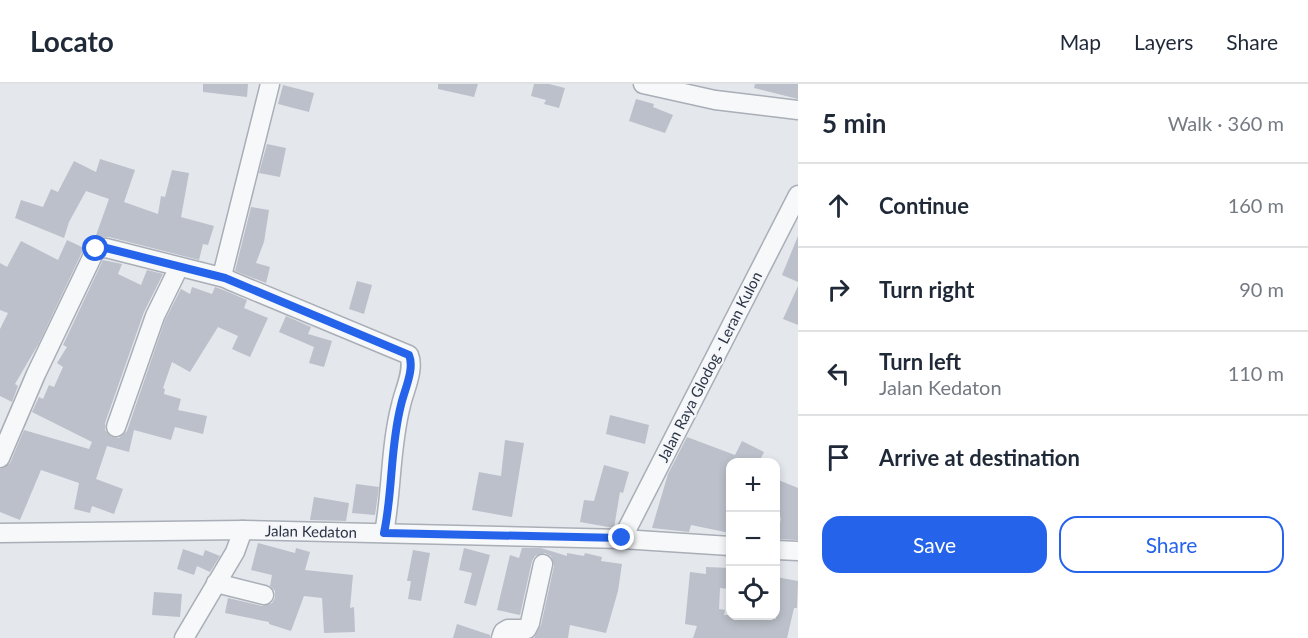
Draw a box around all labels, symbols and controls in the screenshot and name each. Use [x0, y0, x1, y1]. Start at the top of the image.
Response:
text: Locato [30, 24, 114, 58]
text: Map [1060, 29, 1101, 54]
text: Layers [1134, 29, 1193, 54]
text: Share [1226, 29, 1278, 54]
text: 5 min [822, 107, 886, 139]
text: Walk · 360 m [1168, 111, 1284, 135]
icon: ahead [822, 189, 855, 222]
text: Continue [879, 192, 969, 219]
text: 160 m [1228, 193, 1284, 217]
route start [82, 235, 108, 261]
street label: Jalan Raya Glodog - Leran Kulon [653, 268, 765, 465]
icon: right [822, 273, 855, 306]
text: Turn right [879, 276, 974, 303]
text: 90 m [1239, 277, 1284, 301]
text: Turn left [879, 348, 961, 375]
icon: left [822, 357, 855, 390]
text: 110 m [1228, 361, 1284, 385]
text: Jalan Kedaton [879, 375, 1002, 399]
icon: arrive [822, 441, 855, 474]
text: Arrive at destination [879, 444, 1080, 471]
map controls [726, 458, 780, 620]
button: + [726, 458, 780, 512]
button: − [726, 512, 780, 566]
button: Save [822, 516, 1047, 573]
button: Share [1059, 516, 1284, 573]
street label: Jalan Kedaton [265, 521, 357, 541]
route end [608, 524, 634, 550]
button: locate [726, 566, 780, 620]

